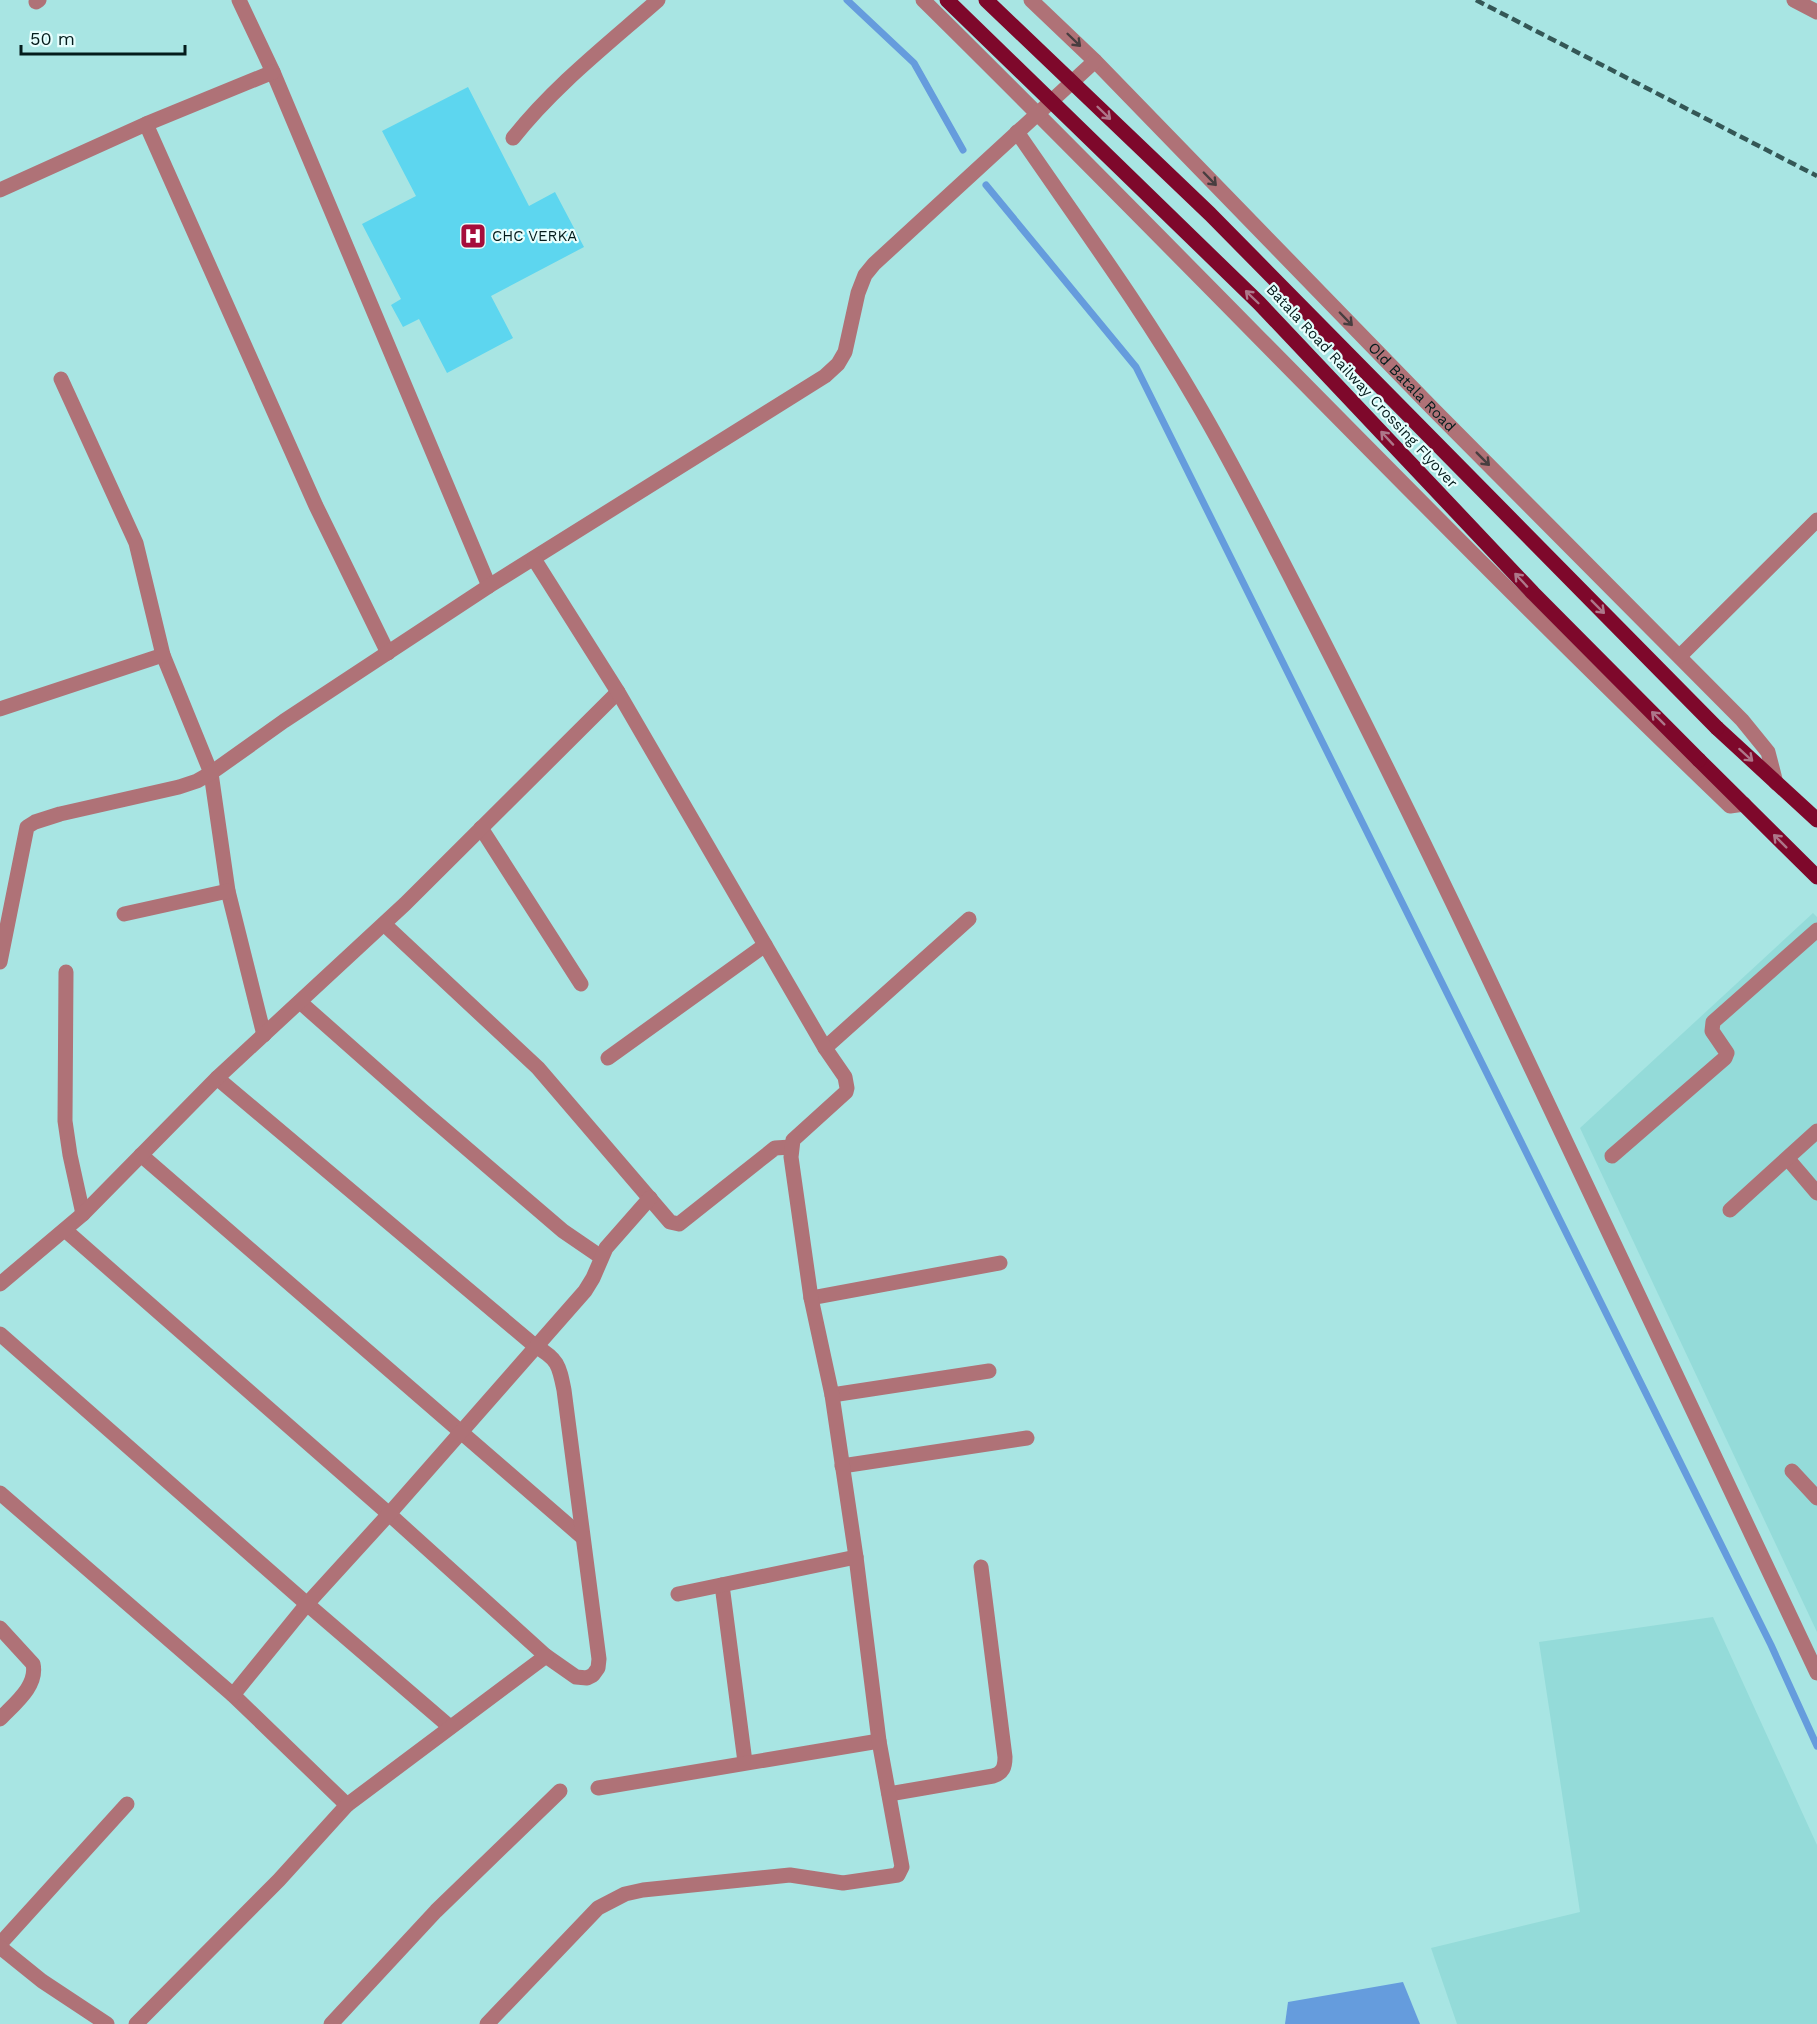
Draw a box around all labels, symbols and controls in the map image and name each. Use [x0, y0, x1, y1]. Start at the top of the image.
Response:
scale bar [21, 18, 184, 56]
text: 50 m [30, 28, 75, 49]
one-way arrow [1066, 33, 1081, 48]
one-way arrow [1097, 106, 1112, 120]
one-way arrow [1203, 172, 1218, 187]
hospital icon: CHC VERKA [458, 221, 488, 251]
place label: CHC VERKA [492, 227, 577, 245]
street label: Batala Road Railway Crossing Flyover [1263, 280, 1461, 492]
one-way arrow [1245, 289, 1260, 304]
one-way arrow [1339, 312, 1353, 327]
street label: Old Batala Road [1364, 339, 1459, 435]
one-way arrow [1379, 431, 1394, 446]
one-way arrow [1475, 451, 1490, 466]
one-way arrow [1514, 573, 1528, 588]
one-way arrow [1591, 600, 1605, 615]
one-way arrow [1651, 711, 1665, 726]
one-way arrow [1739, 748, 1754, 762]
one-way arrow [1773, 833, 1788, 848]

